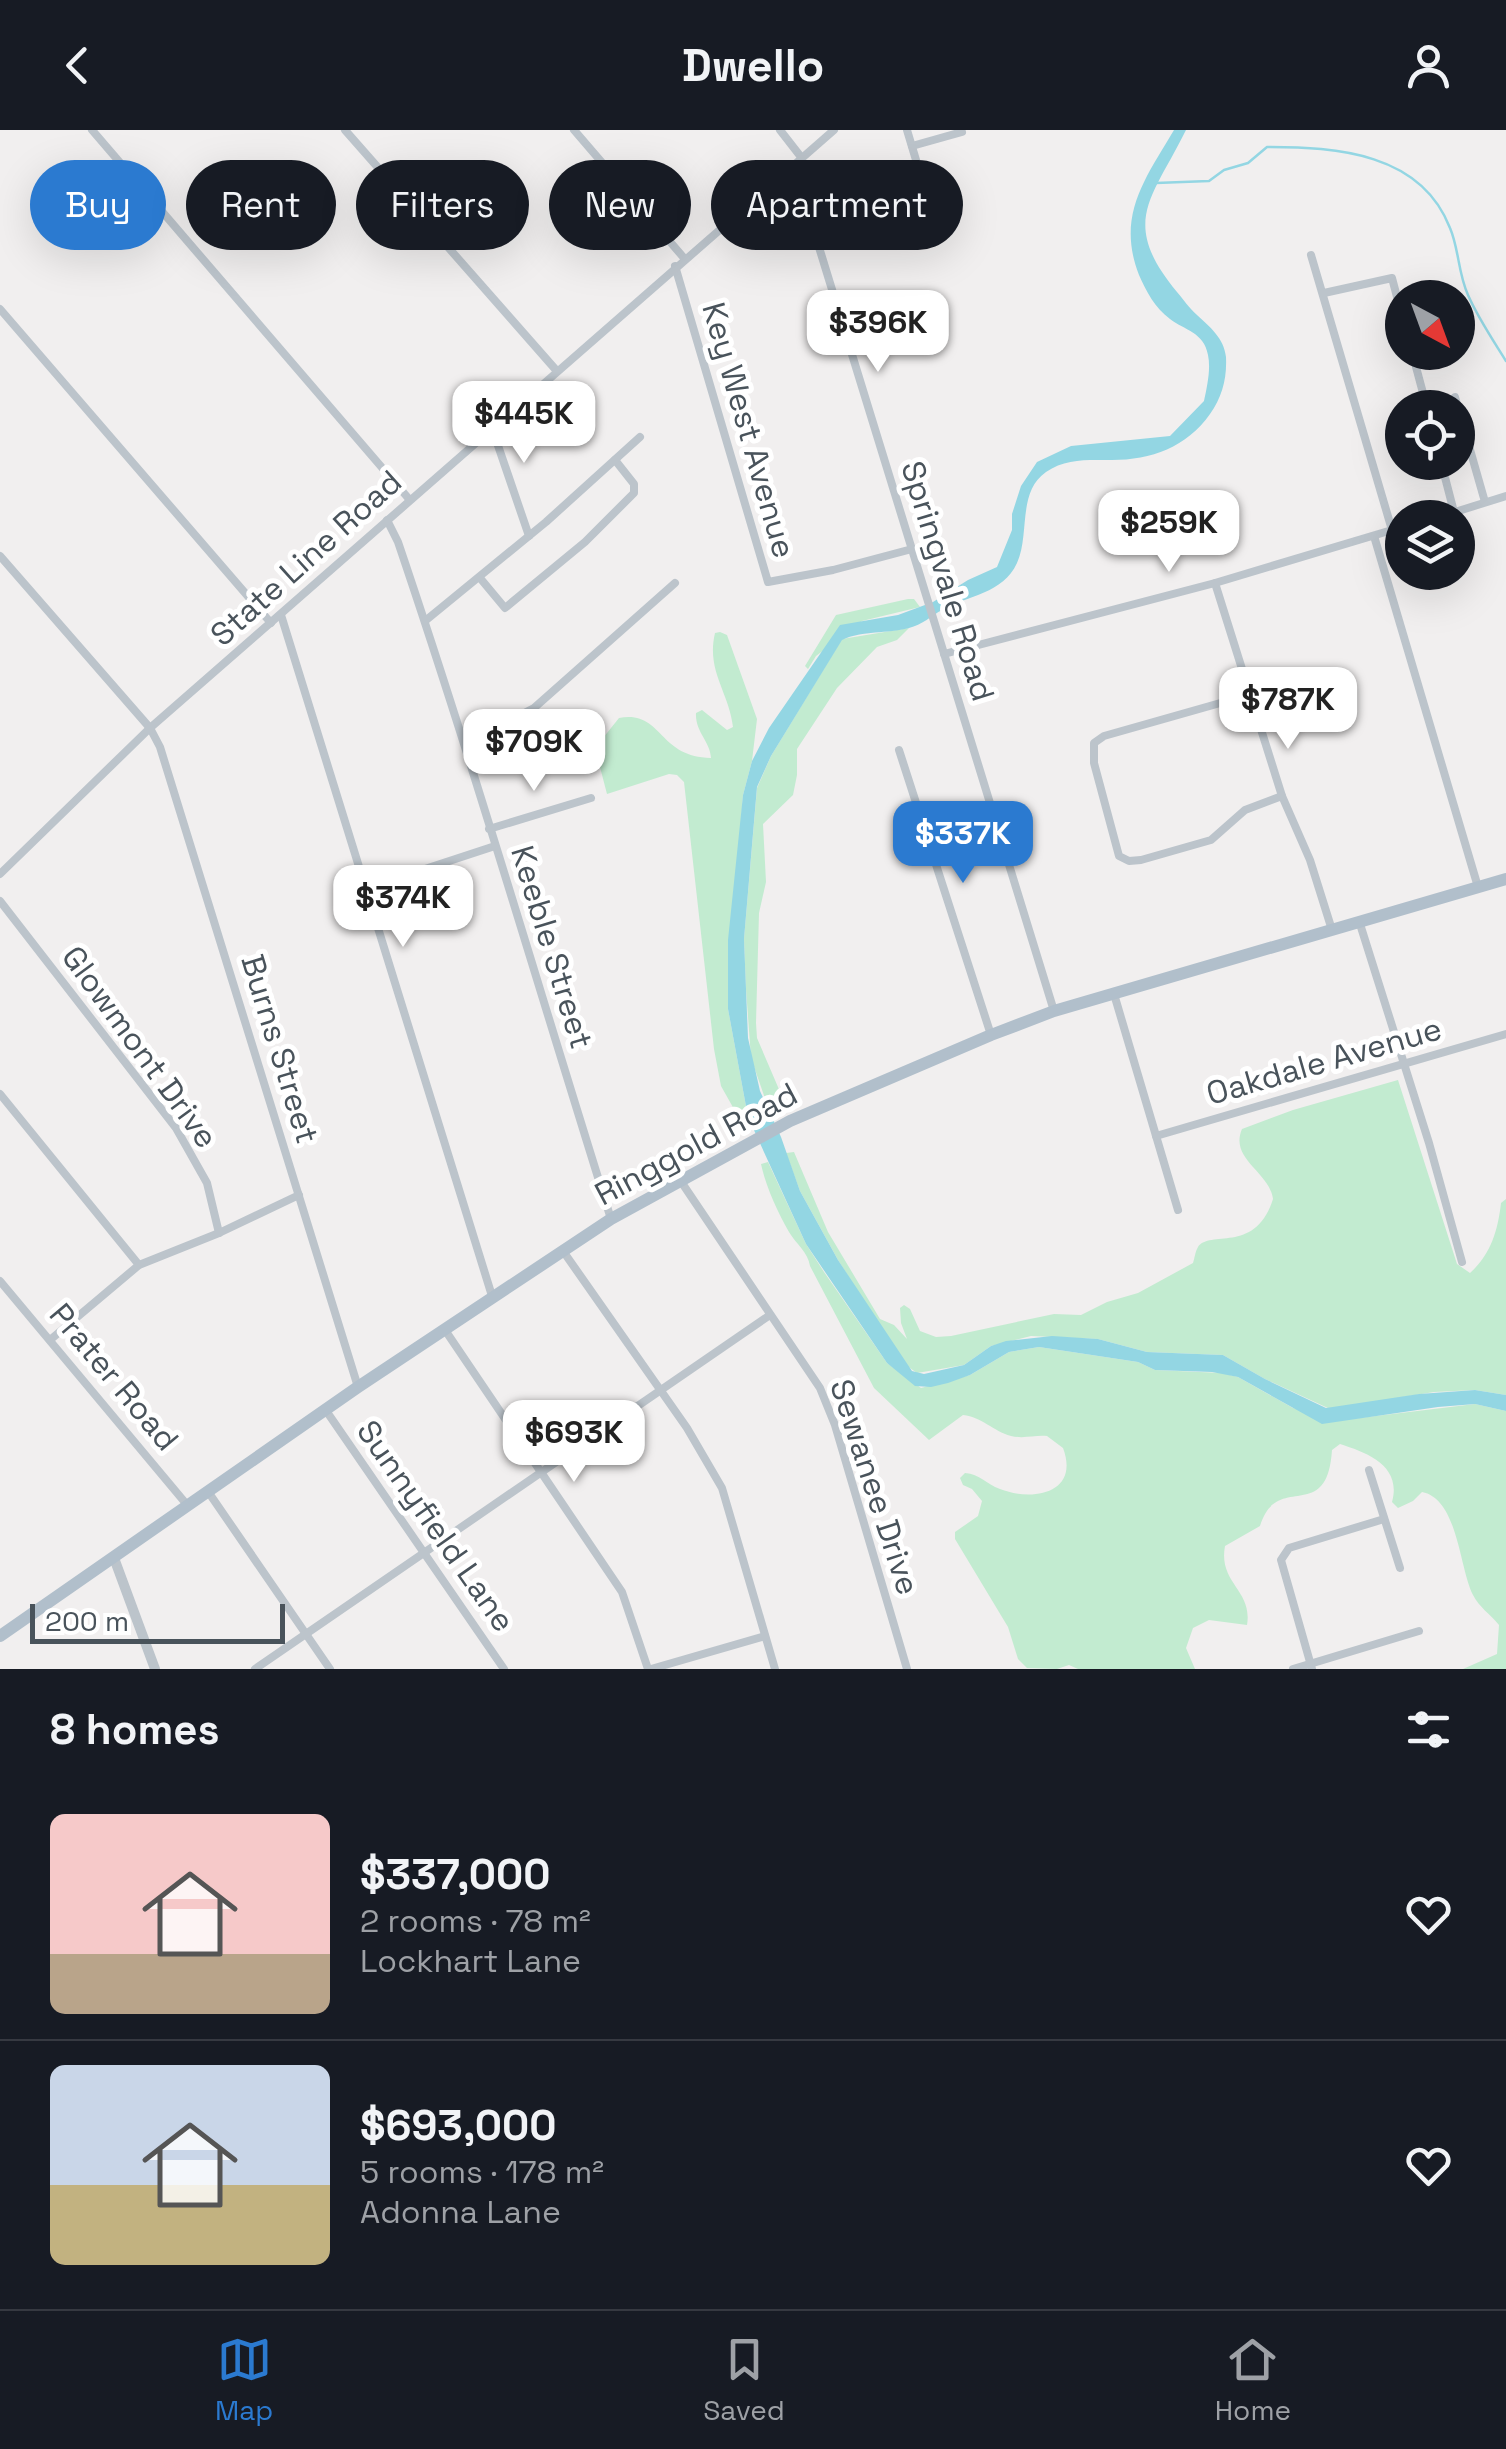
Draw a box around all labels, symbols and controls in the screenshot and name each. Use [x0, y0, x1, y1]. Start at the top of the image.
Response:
text: Dwello [682, 37, 824, 94]
icon: back [50, 38, 105, 93]
icon: person [1401, 38, 1456, 93]
chip: Buy [30, 160, 166, 250]
chip: Rent [186, 160, 336, 250]
chip: Filters [356, 160, 529, 250]
chip: New [549, 160, 691, 250]
chip: Apartment [711, 160, 963, 250]
north arrow [1385, 280, 1475, 370]
map controls [1385, 280, 1475, 590]
pin: $396K [808, 290, 948, 375]
street label: Key West Avenue [693, 298, 805, 562]
text: $396K [829, 302, 927, 342]
pin: $445K [454, 381, 594, 466]
button: locate [1385, 390, 1475, 480]
text: $445K [474, 393, 574, 433]
street label: Springvale Road [892, 456, 1004, 706]
street label: State Line Road [202, 462, 410, 654]
pin: $259K [1099, 490, 1239, 575]
button: layers [1385, 500, 1475, 590]
text: $259K [1120, 502, 1218, 542]
pin: $787K [1218, 667, 1358, 752]
text: $787K [1241, 679, 1335, 719]
pin: $709K [464, 709, 604, 794]
text: $709K [485, 721, 583, 761]
pin: $337K [893, 801, 1033, 886]
text: $337K [915, 813, 1011, 853]
street label: Keeble Street [502, 841, 602, 1053]
pin: $374K [333, 865, 473, 950]
text: $374K [355, 877, 451, 917]
street label: Glowmont Drive [53, 938, 227, 1156]
street label: Burns Street [232, 950, 328, 1148]
street label: Oakdale Avenue [1202, 1008, 1446, 1114]
street label: Ringgold Road [588, 1074, 804, 1214]
street label: Prater Road [41, 1295, 187, 1459]
street label: Sewanee Drive [821, 1374, 929, 1600]
pin: $693K [504, 1400, 644, 1485]
text: $693K [525, 1412, 623, 1452]
street label: Sunnyfield Lane [348, 1413, 524, 1639]
scale bar [30, 1599, 285, 1644]
text: 200 m [45, 1603, 129, 1639]
icon: filters [1401, 1702, 1456, 1757]
text: 8 homes [50, 1703, 220, 1756]
text: $337,000 [360, 1848, 550, 1901]
icon: home [130, 1854, 250, 1974]
icon: heart [1401, 1887, 1456, 1942]
text: 2 rooms · 78 m² [360, 1901, 591, 1941]
text: Lockhart Lane [360, 1941, 581, 1981]
text: $693,000 [360, 2099, 556, 2152]
icon: home [130, 2105, 250, 2225]
icon: heart [1401, 2138, 1456, 2193]
text: 5 rooms · 178 m² [360, 2152, 604, 2192]
text: Adonna Lane [360, 2192, 561, 2232]
tab: Map [215, 2332, 273, 2428]
tab: Saved [703, 2332, 785, 2428]
tab: Home [1215, 2332, 1291, 2428]

